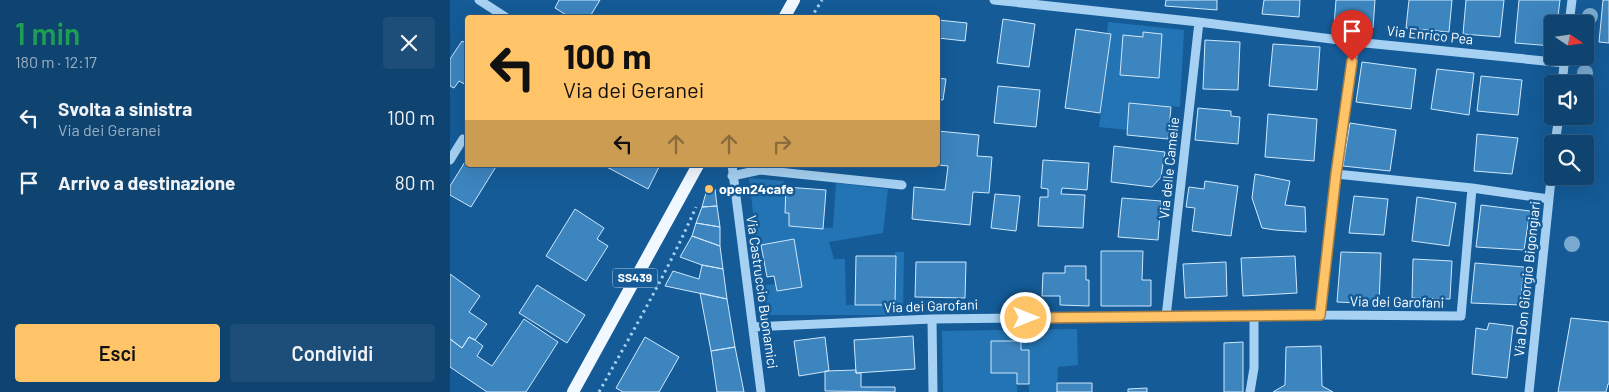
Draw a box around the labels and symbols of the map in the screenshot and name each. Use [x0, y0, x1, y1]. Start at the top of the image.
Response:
pin [1331, 10, 1373, 61]
north arrow [1544, 15, 1594, 65]
street label: Via Enrico Pea [1386, 22, 1474, 47]
street label: Via delle Camelie [1155, 116, 1182, 220]
place label: open24cafe [719, 180, 794, 197]
marker: open24cafe [703, 183, 715, 195]
street label: Via Don Giorgio Bigongiari [1510, 200, 1543, 358]
street label: Via Castruccio Buonamici [743, 214, 782, 370]
road number: SS439 [612, 268, 658, 288]
position arrow [999, 291, 1051, 343]
street label: Via dei Garofani [1350, 292, 1444, 311]
street label: Via dei Garofani [883, 295, 978, 316]

